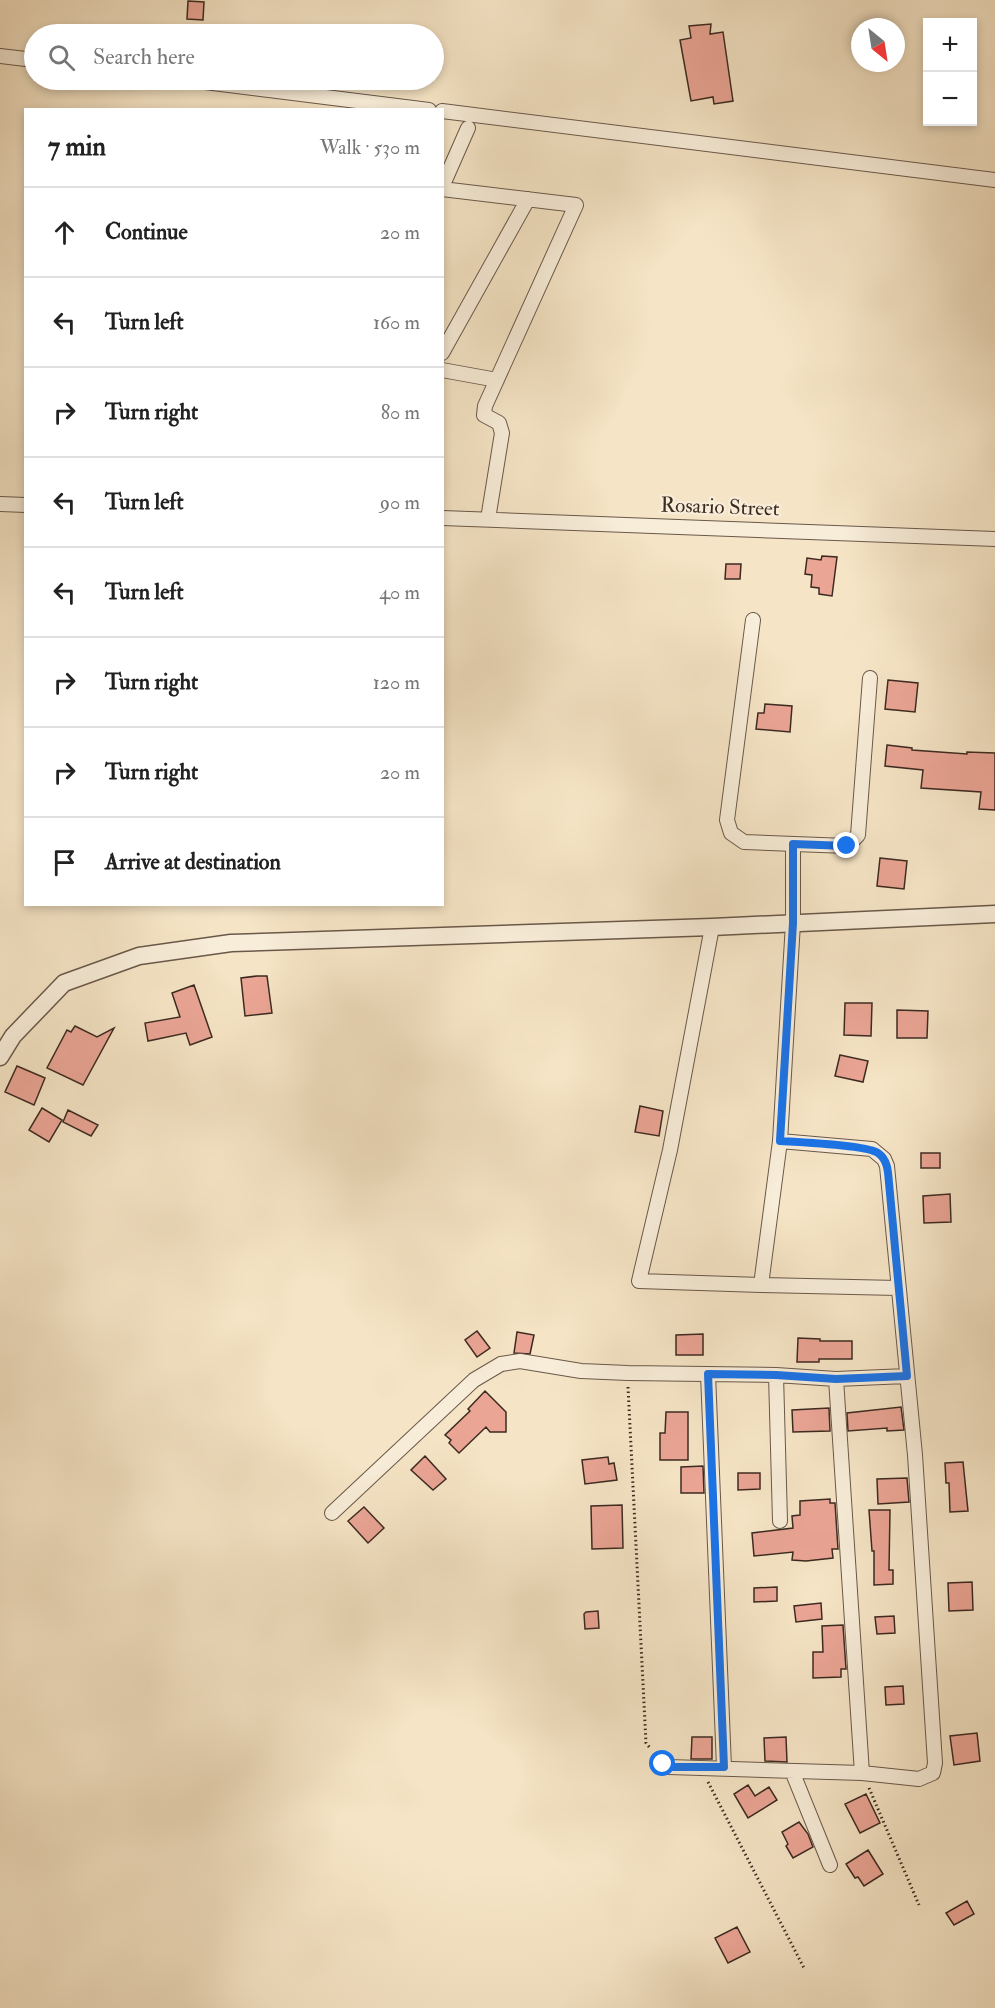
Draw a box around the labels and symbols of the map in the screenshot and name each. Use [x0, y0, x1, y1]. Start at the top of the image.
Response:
north arrow [851, 18, 905, 72]
street label: Rosario Street [660, 491, 780, 523]
route end [833, 832, 859, 858]
route start [649, 1750, 675, 1776]

